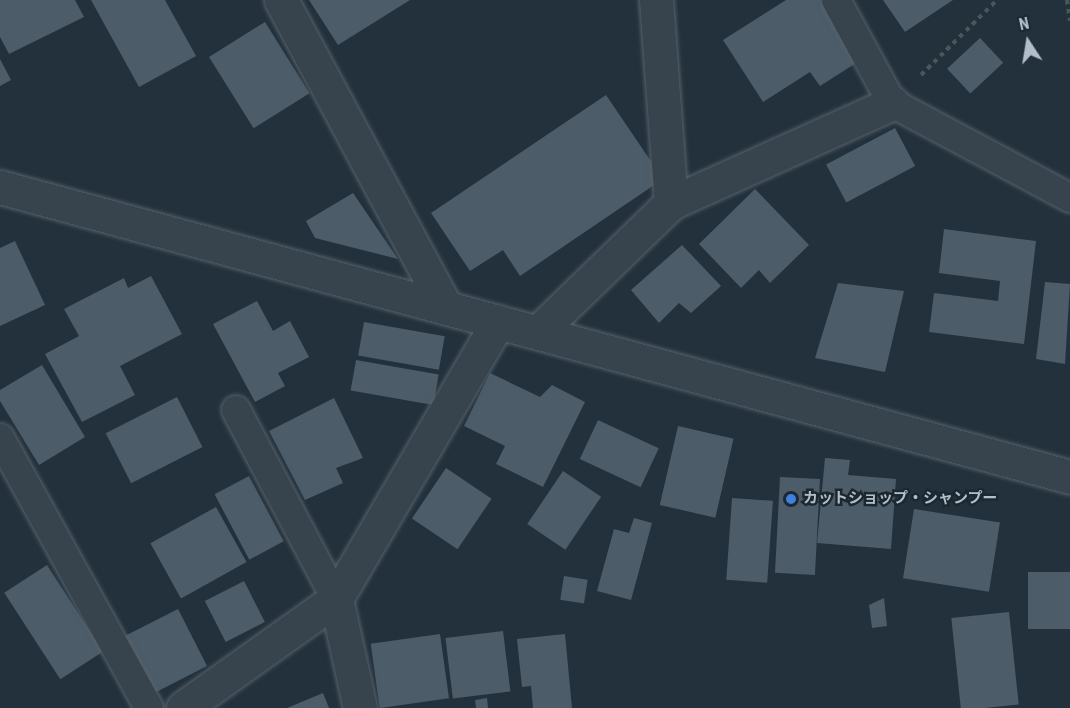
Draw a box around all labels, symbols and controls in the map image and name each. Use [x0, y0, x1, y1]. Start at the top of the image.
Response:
north arrow [998, 12, 1058, 72]
text: N [1017, 14, 1031, 34]
place label: カットショップ・シャンプー [803, 490, 998, 508]
marker: カットショップ・シャンプー [784, 492, 798, 506]

